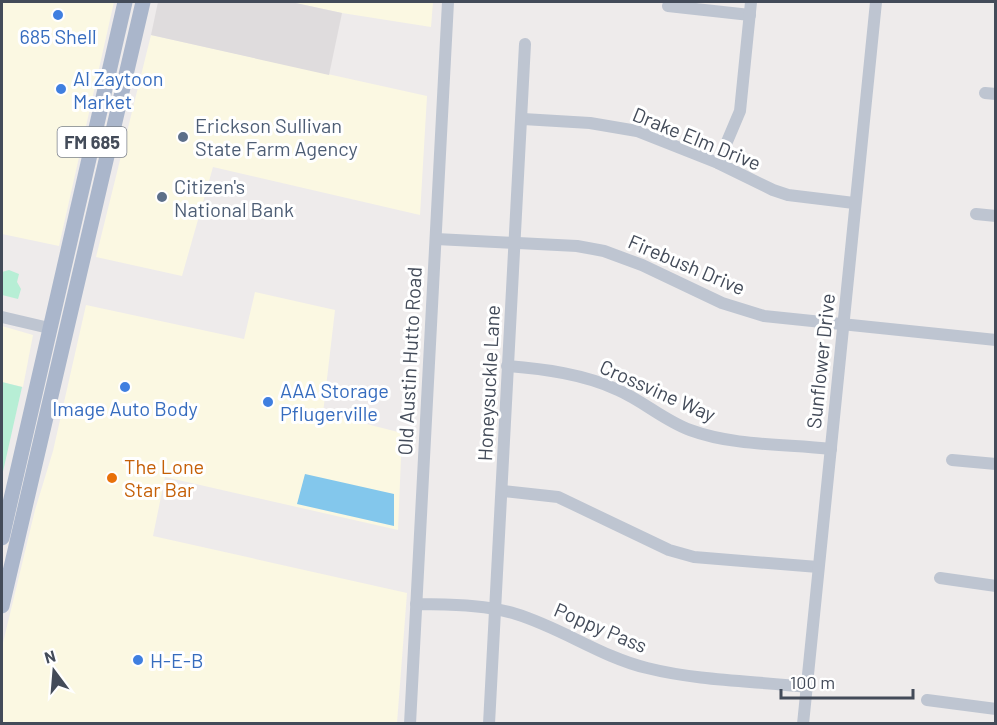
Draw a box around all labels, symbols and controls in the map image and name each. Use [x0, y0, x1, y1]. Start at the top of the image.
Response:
marker: 685 Shell [51, 8, 65, 22]
place label: 685 Shell [19, 24, 97, 48]
place label: Al Zaytoon Market [73, 66, 164, 113]
marker: Al Zaytoon Market [54, 82, 68, 96]
street label: Drake Elm Drive [629, 101, 765, 175]
place label: Erickson Sullivan State Farm Agency [195, 113, 358, 160]
road number: FM 685 [58, 127, 127, 157]
marker: Erickson Sullivan State Farm Agency [176, 130, 190, 144]
place label: Citizen's National Bank [174, 174, 294, 221]
marker: Citizen's National Bank [155, 190, 169, 204]
street label: Firebush Drive [625, 229, 749, 299]
street label: Old Austin Hutto Road [392, 266, 426, 456]
street label: Sunflower Drive [801, 292, 839, 430]
street label: Honeysuckle Lane [472, 304, 504, 462]
street label: Crossvine Way [596, 354, 720, 426]
place label: AAA Storage Pflugerville [280, 378, 389, 425]
marker: Image Auto Body [118, 380, 132, 394]
marker: AAA Storage Pflugerville [261, 395, 275, 409]
place label: Image Auto Body [52, 396, 198, 420]
place label: The Lone Star Bar [124, 454, 204, 501]
marker: The Lone Star Bar [105, 471, 119, 485]
street label: Poppy Pass [551, 597, 651, 657]
north arrow [24, 641, 84, 701]
text: N [42, 646, 57, 667]
place label: H-E-B [150, 648, 203, 672]
marker: H-E-B [131, 653, 145, 667]
scale bar [781, 662, 913, 700]
text: 100 m [790, 671, 835, 693]

